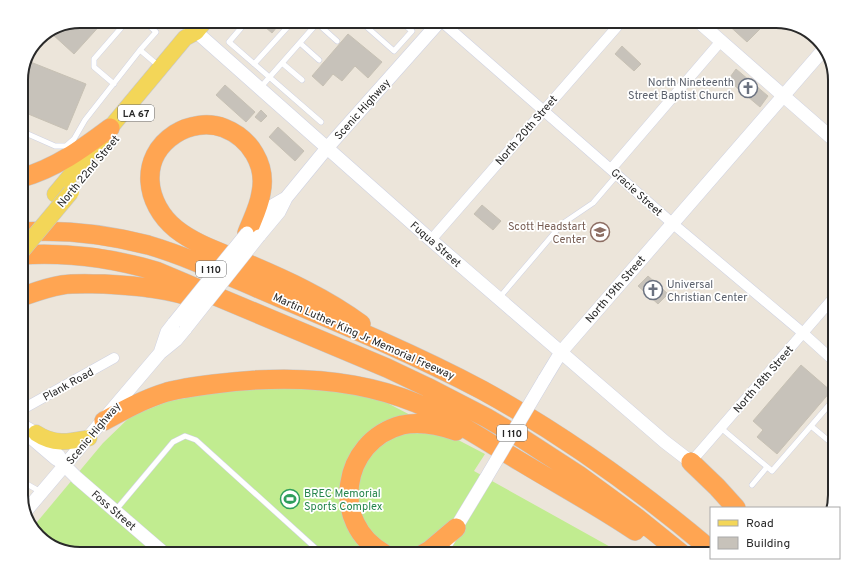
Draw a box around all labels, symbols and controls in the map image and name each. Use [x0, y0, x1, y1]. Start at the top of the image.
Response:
street label: Scenic Highway [332, 76, 394, 143]
place label: North Nineteenth Street Baptist Church [628, 76, 734, 103]
church icon: North Nineteenth Street Baptist Church [737, 77, 759, 99]
street label: North 20th Street [493, 93, 561, 168]
road number: LA 67 [118, 105, 154, 121]
street label: North 22nd Street [54, 133, 123, 211]
street label: Gracie Street [608, 166, 665, 220]
street label: Fuqua Street [407, 219, 464, 271]
place label: Scott Headstart Center [508, 220, 587, 247]
school or university icon: Scott Headstart Center [589, 221, 611, 243]
street label: North 19th Street [583, 253, 649, 326]
road number: I 110 [196, 261, 226, 277]
place label: Universal Christian Center [667, 278, 748, 305]
church icon: Universal Christian Center [642, 279, 664, 301]
street label: Martin Luther King Jr Memorial Freeway [271, 290, 457, 384]
street label: North 18th Street [731, 343, 797, 416]
street label: Plank Road [41, 365, 96, 405]
street label: Scenic Highway [64, 399, 124, 468]
road number: I 110 [497, 425, 527, 441]
place label: BREC Memorial Sports Complex [304, 487, 383, 514]
street label: Foss Street [88, 488, 139, 534]
sports icon: BREC Memorial Sports Complex [279, 488, 301, 510]
legend [710, 507, 840, 559]
text: Road [746, 516, 774, 532]
text: Building [746, 536, 790, 552]

